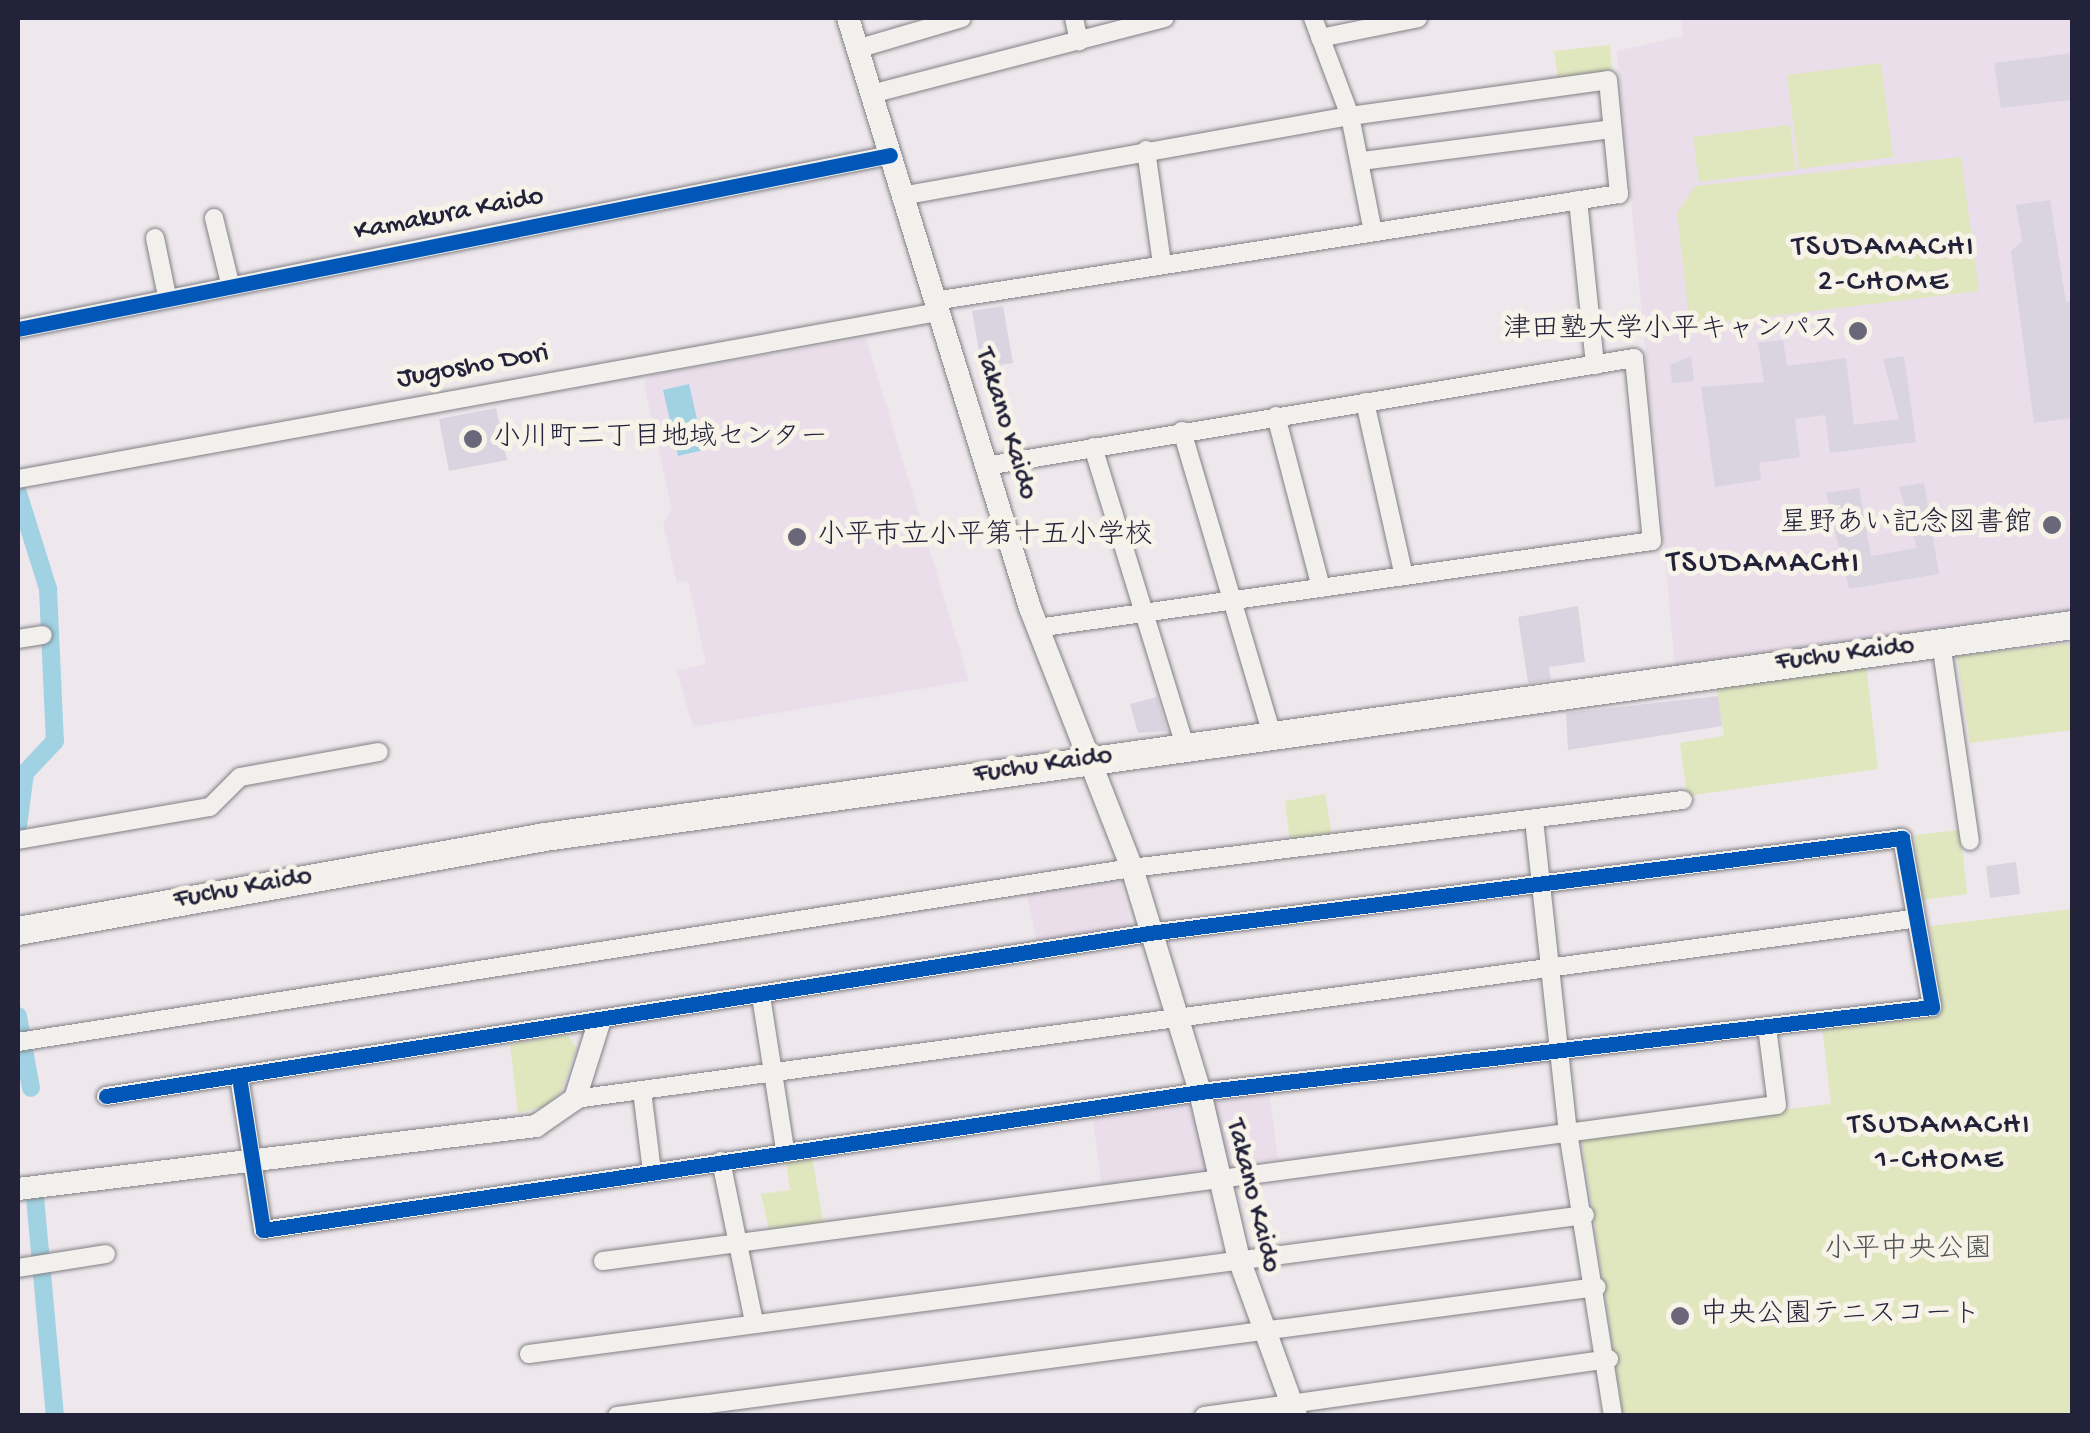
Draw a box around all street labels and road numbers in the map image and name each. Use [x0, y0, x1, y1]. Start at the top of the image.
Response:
street label: Kamakura Kaido [352, 180, 546, 250]
street label: Jugosho Dori [394, 337, 552, 397]
street label: Takano Kaido [966, 344, 1044, 504]
street label: Fuchu Kaido [1774, 630, 1916, 680]
street label: Fuchu Kaido [971, 740, 1115, 792]
street label: Fuchu Kaido [171, 860, 315, 918]
street label: Takano Kaido [1217, 1116, 1287, 1276]

